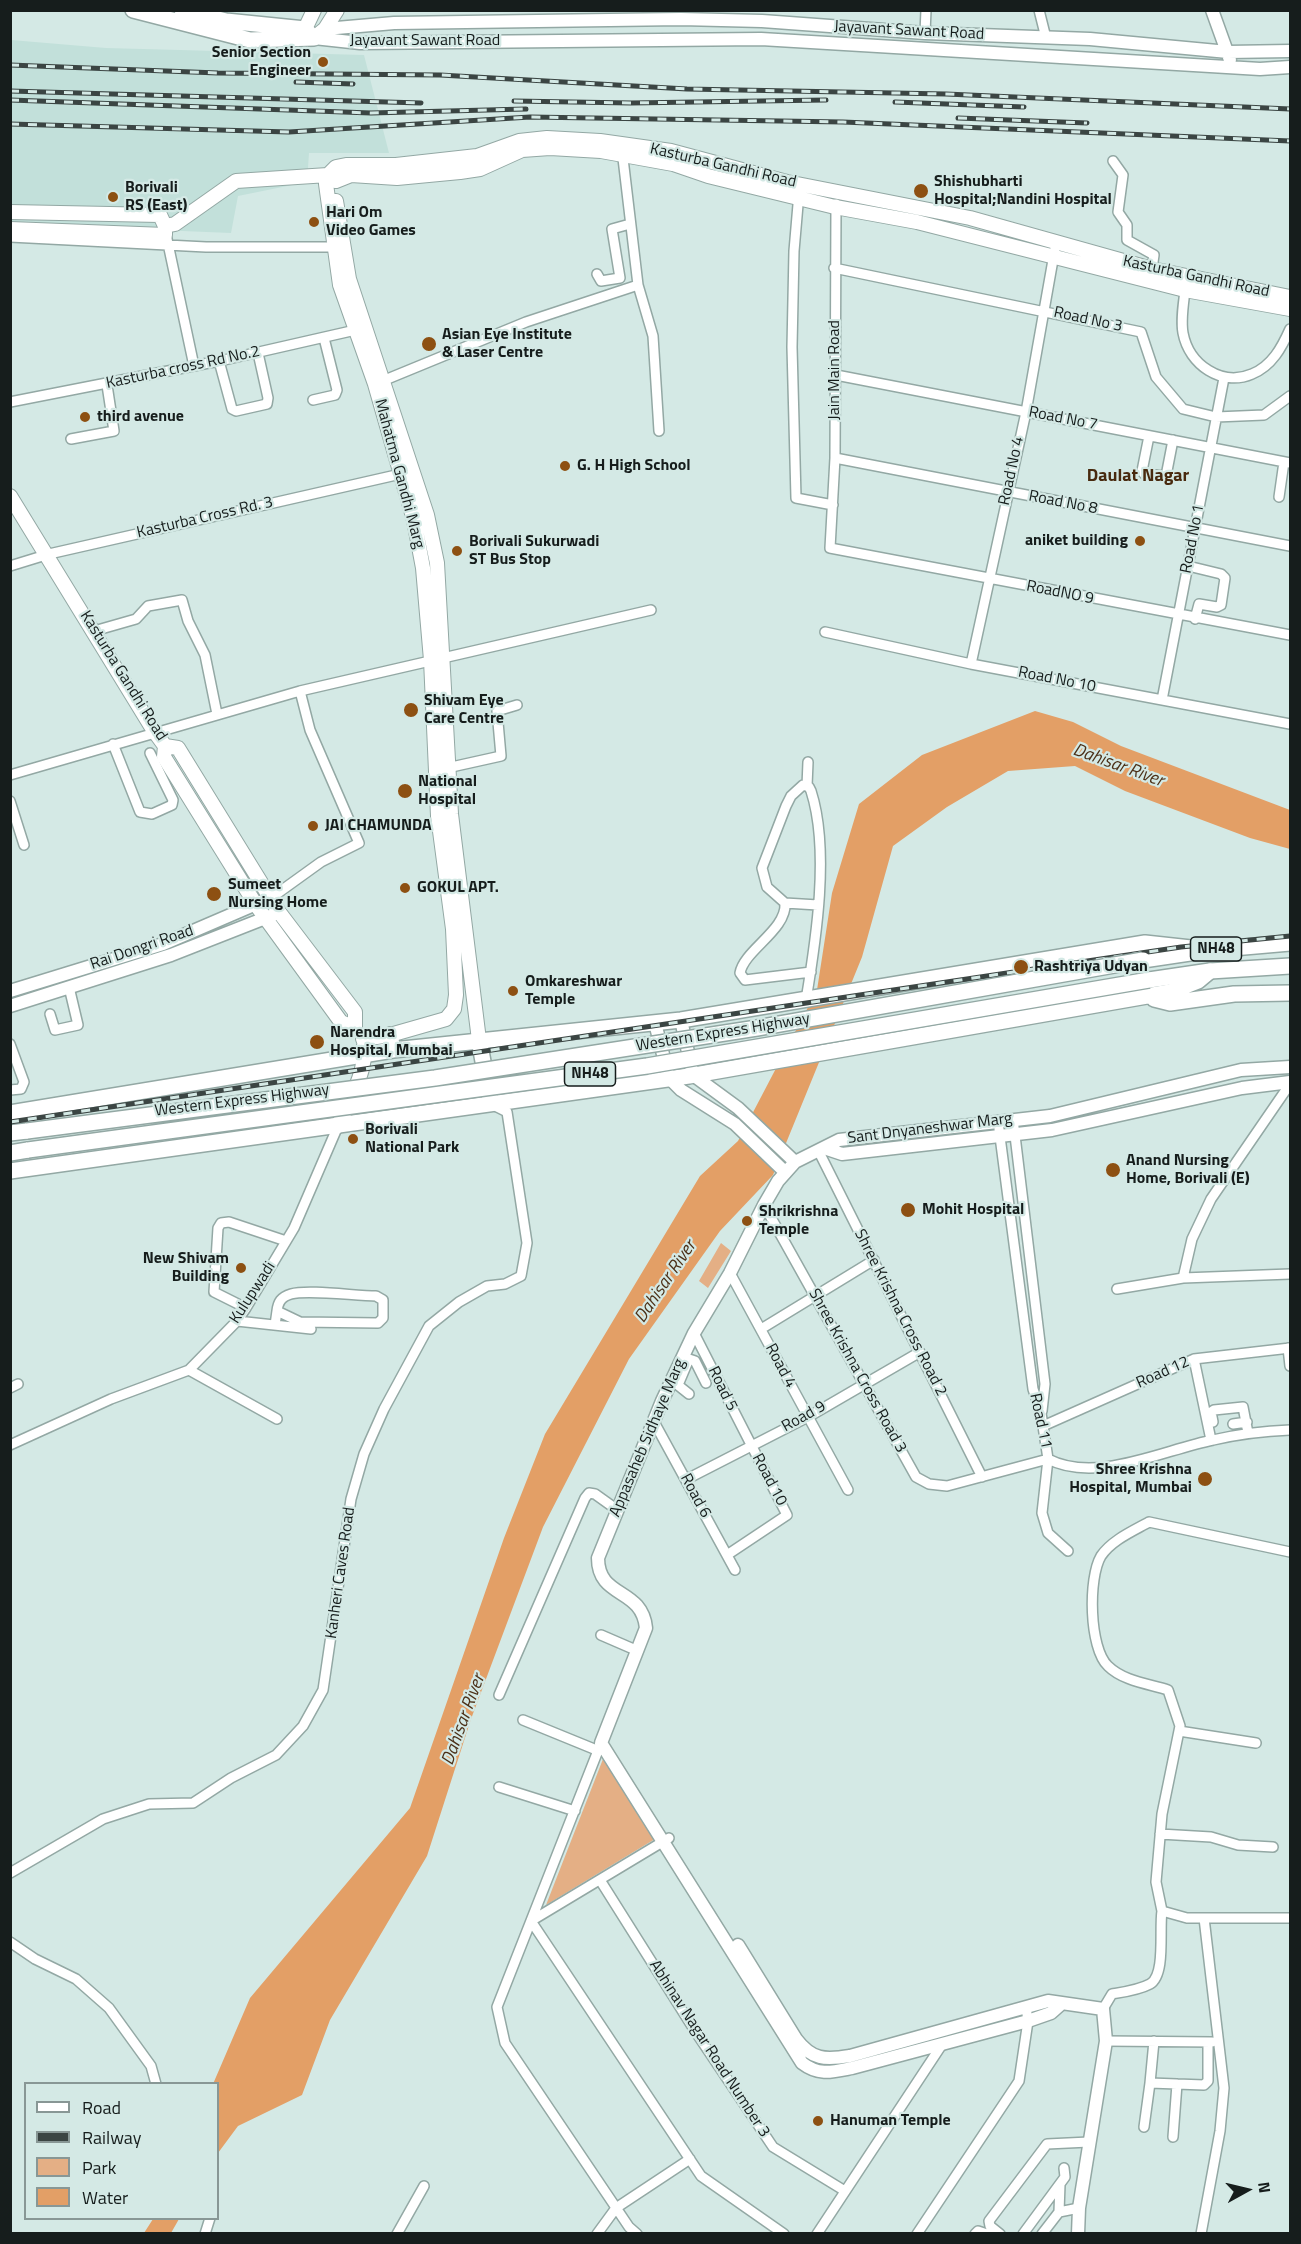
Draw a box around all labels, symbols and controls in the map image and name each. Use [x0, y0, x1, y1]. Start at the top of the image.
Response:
street label: Jayavant Sawant Road [833, 17, 985, 45]
street label: Jayavant Sawant Road [350, 31, 500, 51]
place label: Senior Section Engineer [212, 43, 311, 81]
marker: Senior Section Engineer [316, 55, 330, 69]
street label: Kasturba Gandhi Road [648, 140, 798, 192]
place label: Shishubharti Hospital;Nandini Hospital [934, 172, 1112, 210]
place label: Borivali RS (East) [125, 178, 187, 216]
marker: Shishubharti Hospital;Nandini Hospital [912, 182, 930, 200]
marker: Borivali RS (East) [106, 190, 120, 204]
place label: Hari Om Video Games [326, 203, 416, 241]
marker: Hari Om Video Games [307, 215, 321, 229]
street label: Kasturba Gandhi Road [1121, 252, 1271, 302]
street label: Road No 3 [1052, 303, 1124, 337]
street label: Jain Main Road [825, 320, 845, 420]
place label: Asian Eye Institute & Laser Centre [442, 325, 572, 363]
marker: Asian Eye Institute & Laser Centre [420, 335, 438, 353]
street label: Kasturba cross Rd No.2 [104, 342, 262, 394]
street label: Mahatma Gandhi Marg [370, 397, 428, 551]
street label: Road No 7 [1027, 403, 1099, 435]
place label: third avenue [97, 407, 184, 427]
marker: third avenue [78, 410, 92, 424]
street label: Road No 4 [995, 435, 1029, 507]
place label: G. H High School [577, 456, 691, 476]
marker: G. H High School [558, 459, 572, 473]
district label: Daulat Nagar [1087, 466, 1189, 488]
street label: Road No 8 [1027, 487, 1099, 519]
street label: Kasturba Cross Rd. 3 [135, 493, 275, 543]
street label: Road No 1 [1177, 503, 1209, 575]
place label: aniket building [1025, 531, 1128, 551]
place label: Borivali Sukurwadi ST Bus Stop [469, 532, 599, 570]
marker: aniket building [1133, 534, 1147, 548]
marker: Borivali Sukurwadi ST Bus Stop [450, 544, 464, 558]
street label: RoadNO 9 [1025, 577, 1095, 609]
street label: Kasturba Gandhi Road [75, 608, 171, 744]
street label: Road No 10 [1017, 663, 1097, 697]
place label: Shivam Eye Care Centre [424, 691, 504, 729]
marker: Shivam Eye Care Centre [402, 701, 420, 719]
water label: Dahisar River [1070, 740, 1166, 792]
place label: National Hospital [418, 772, 477, 810]
marker: National Hospital [396, 782, 414, 800]
place label: JAI CHAMUNDA [325, 816, 432, 836]
marker: JAI CHAMUNDA [306, 819, 320, 833]
place label: Sumeet Nursing Home [228, 875, 327, 913]
place label: GOKUL APT. [417, 878, 499, 898]
marker: GOKUL APT. [398, 881, 412, 895]
marker: Sumeet Nursing Home [205, 885, 223, 903]
street label: Rai Dongri Road [88, 921, 196, 975]
road number: NH48 [1190, 937, 1242, 961]
place label: Rashtriya Udyan [1034, 957, 1148, 977]
marker: Rashtriya Udyan [1012, 958, 1030, 976]
place label: Omkareshwar Temple [525, 972, 622, 1010]
marker: Omkareshwar Temple [506, 984, 520, 998]
street label: Western Express Highway [635, 1010, 811, 1056]
place label: Narendra Hospital, Mumbai [330, 1023, 453, 1061]
marker: Narendra Hospital, Mumbai [308, 1033, 326, 1051]
road number: NH48 [564, 1062, 616, 1086]
street label: Western Express Highway [154, 1081, 330, 1121]
street label: Sant Dnyaneshwar Marg [847, 1109, 1013, 1149]
place label: Borivali National Park [365, 1120, 459, 1158]
marker: Borivali National Park [346, 1132, 360, 1146]
place label: Anand Nursing Home, Borivali (E) [1126, 1151, 1250, 1189]
marker: Anand Nursing Home, Borivali (E) [1104, 1161, 1122, 1179]
place label: Mohit Hospital [922, 1200, 1024, 1220]
marker: Mohit Hospital [899, 1201, 917, 1219]
place label: Shrikrishna Temple [759, 1202, 838, 1240]
marker: Shrikrishna Temple [740, 1214, 754, 1228]
street label: Shree Krishna Cross Road 2 [850, 1226, 950, 1400]
water label: Dahisar River [631, 1237, 701, 1327]
place label: New Shivam Building [143, 1249, 229, 1287]
street label: Kulupwadi [226, 1258, 280, 1328]
marker: New Shivam Building [234, 1261, 248, 1275]
street label: Shree Krishna Cross Road 3 [804, 1286, 910, 1456]
street label: Road 4 [760, 1341, 800, 1391]
street label: Road 12 [1133, 1353, 1193, 1393]
street label: Appasaheb Sidhaye Marg [606, 1356, 690, 1520]
street label: Road 5 [703, 1364, 741, 1414]
street label: Road 11 [1025, 1392, 1055, 1450]
street label: Road 9 [779, 1397, 829, 1437]
street label: Road 10 [747, 1451, 791, 1509]
place label: Shree Krishna Hospital, Mumbai [1069, 1460, 1192, 1498]
marker: Shree Krishna Hospital, Mumbai [1196, 1470, 1214, 1488]
street label: Road 6 [675, 1471, 715, 1521]
street label: Kanheri Caves Road [322, 1506, 360, 1640]
water label: Dahisar River [438, 1672, 490, 1768]
street label: Abhinav Nagar Road Number 3 [645, 1957, 773, 2141]
legend [24, 2082, 219, 2220]
text: Road [82, 2094, 121, 2121]
place label: Hanuman Temple [830, 2111, 951, 2131]
marker: Hanuman Temple [811, 2114, 825, 2128]
text: Railway [82, 2124, 141, 2151]
text: Park [82, 2154, 116, 2181]
north arrow [1217, 2160, 1277, 2220]
text: N [1252, 2180, 1277, 2195]
text: Water [82, 2184, 128, 2211]

